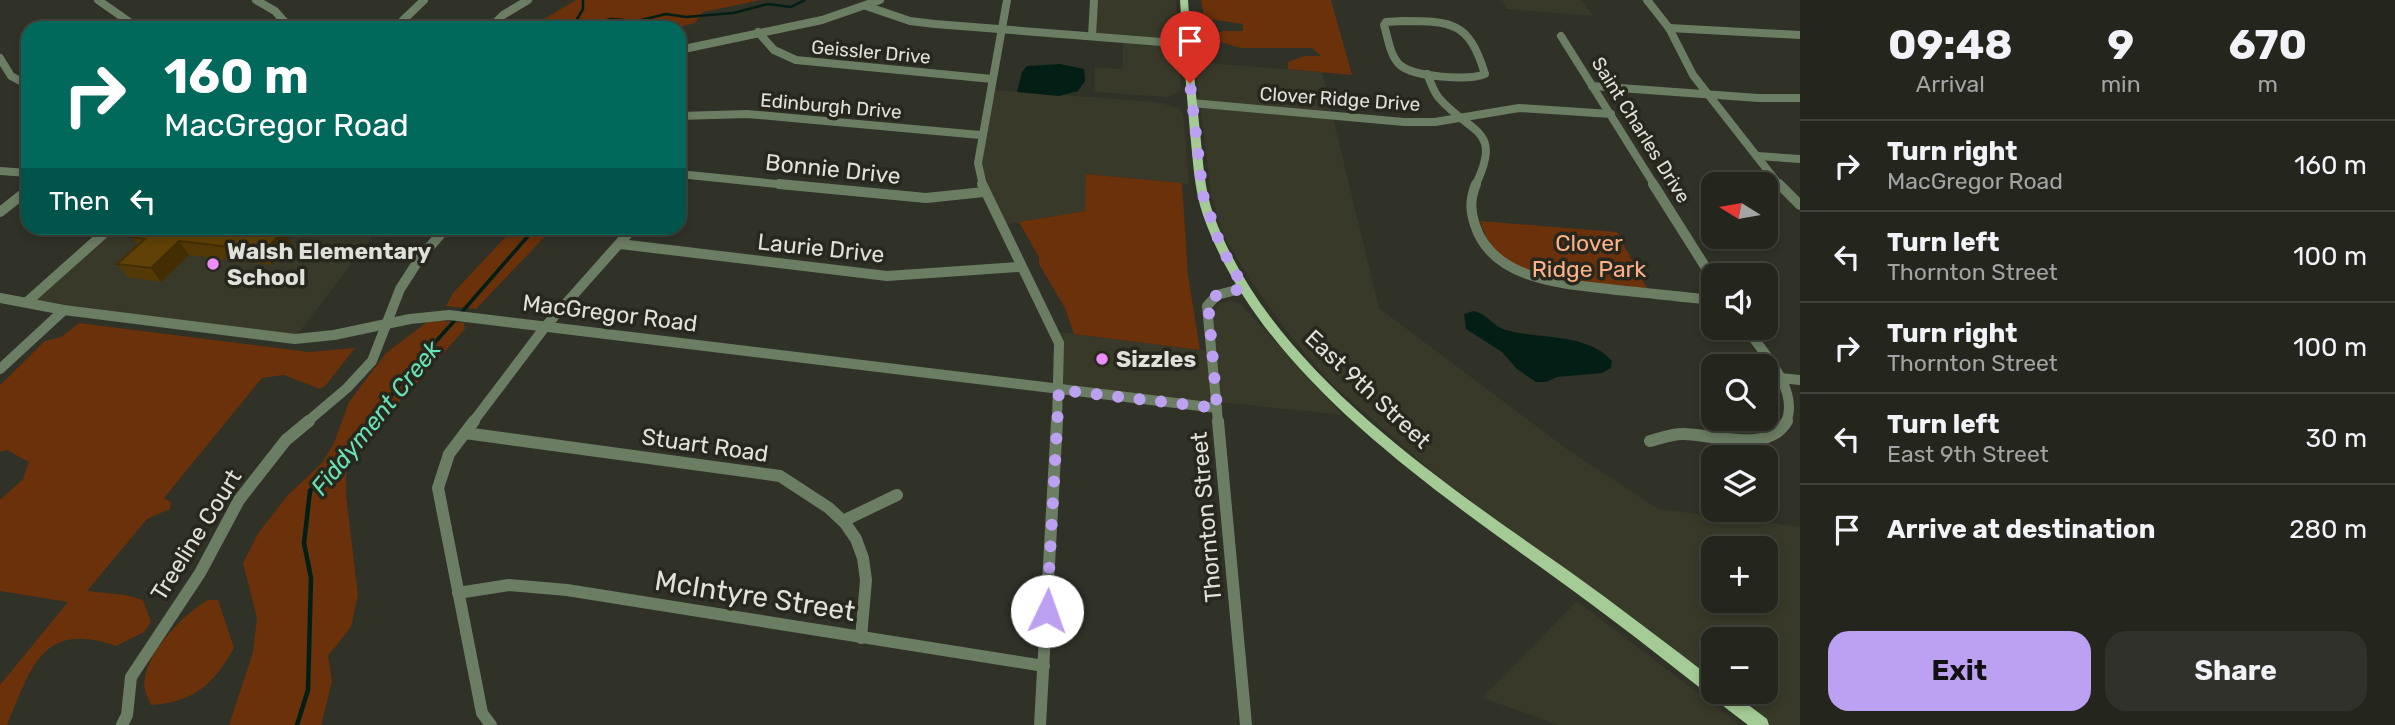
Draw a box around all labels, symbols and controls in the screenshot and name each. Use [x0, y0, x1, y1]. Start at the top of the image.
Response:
pin [1160, 11, 1220, 83]
text: 09:48 [1888, 20, 2013, 70]
text: 9 [2107, 20, 2134, 70]
text: 670 [2229, 20, 2307, 70]
icon: arrive [1171, 22, 1209, 60]
street label: Geissler Drive [810, 35, 932, 69]
text: 160 m [164, 47, 309, 105]
icon: right [49, 49, 140, 140]
street label: Saint Charles Drive [1587, 53, 1695, 207]
text: Arrival [1916, 70, 1985, 98]
text: min [2101, 70, 2141, 98]
text: m [2258, 70, 2278, 98]
street label: Clover Ridge Drive [1259, 82, 1421, 116]
street label: Edinburgh Drive [759, 88, 903, 124]
text: MacGregor Road [164, 106, 409, 144]
text: Turn right [1887, 136, 2017, 167]
icon: right [1828, 147, 1866, 185]
street label: Bonnie Drive [764, 148, 902, 190]
text: 160 m [2294, 150, 2367, 181]
text: MacGregor Road [1887, 167, 2063, 195]
north arrow [1701, 172, 1778, 248]
map controls [1701, 172, 1778, 704]
icon: left [124, 182, 162, 220]
text: Then [49, 186, 110, 217]
street label: Laurie Drive [756, 227, 886, 269]
text: Turn left [1887, 227, 1999, 258]
park label: Clover Ridge Park [1532, 229, 1646, 283]
place label: Walsh Elementary School [227, 237, 431, 291]
icon: left [1828, 238, 1866, 276]
text: 100 m [2293, 241, 2367, 272]
marker: Walsh Elementary School [205, 256, 221, 272]
text: Thornton Street [1887, 258, 2058, 286]
button: sound [1701, 263, 1778, 340]
street label: MacGregor Road [521, 288, 699, 338]
text: Turn right [1887, 318, 2017, 349]
street label: East 9th Street [1299, 324, 1437, 454]
icon: right [1828, 329, 1866, 367]
text: 100 m [2293, 332, 2367, 363]
water label: Fiddyment Creek [305, 335, 447, 501]
place label: Sizzles [1116, 345, 1197, 373]
text: Thornton Street [1887, 349, 2058, 377]
marker: Sizzles [1094, 351, 1110, 367]
button: search [1701, 354, 1778, 431]
text: Turn left [1887, 409, 1999, 440]
icon: left [1828, 420, 1866, 458]
street label: Stuart Road [640, 422, 770, 468]
text: 30 m [2305, 423, 2367, 454]
street label: Thornton Street [1185, 431, 1227, 603]
text: East 9th Street [1887, 440, 2049, 468]
button: layers [1701, 445, 1778, 522]
street label: Treeline Court [145, 464, 247, 606]
icon: arrive [1828, 511, 1866, 549]
text: Arrive at destination [1887, 514, 2155, 545]
text: 280 m [2289, 514, 2367, 545]
button: + [1701, 536, 1778, 613]
street label: McIntyre Street [652, 564, 858, 628]
position arrow [1010, 574, 1084, 648]
button: − [1701, 627, 1778, 704]
button: Exit [1828, 631, 2091, 711]
button: Share [2105, 631, 2367, 711]

